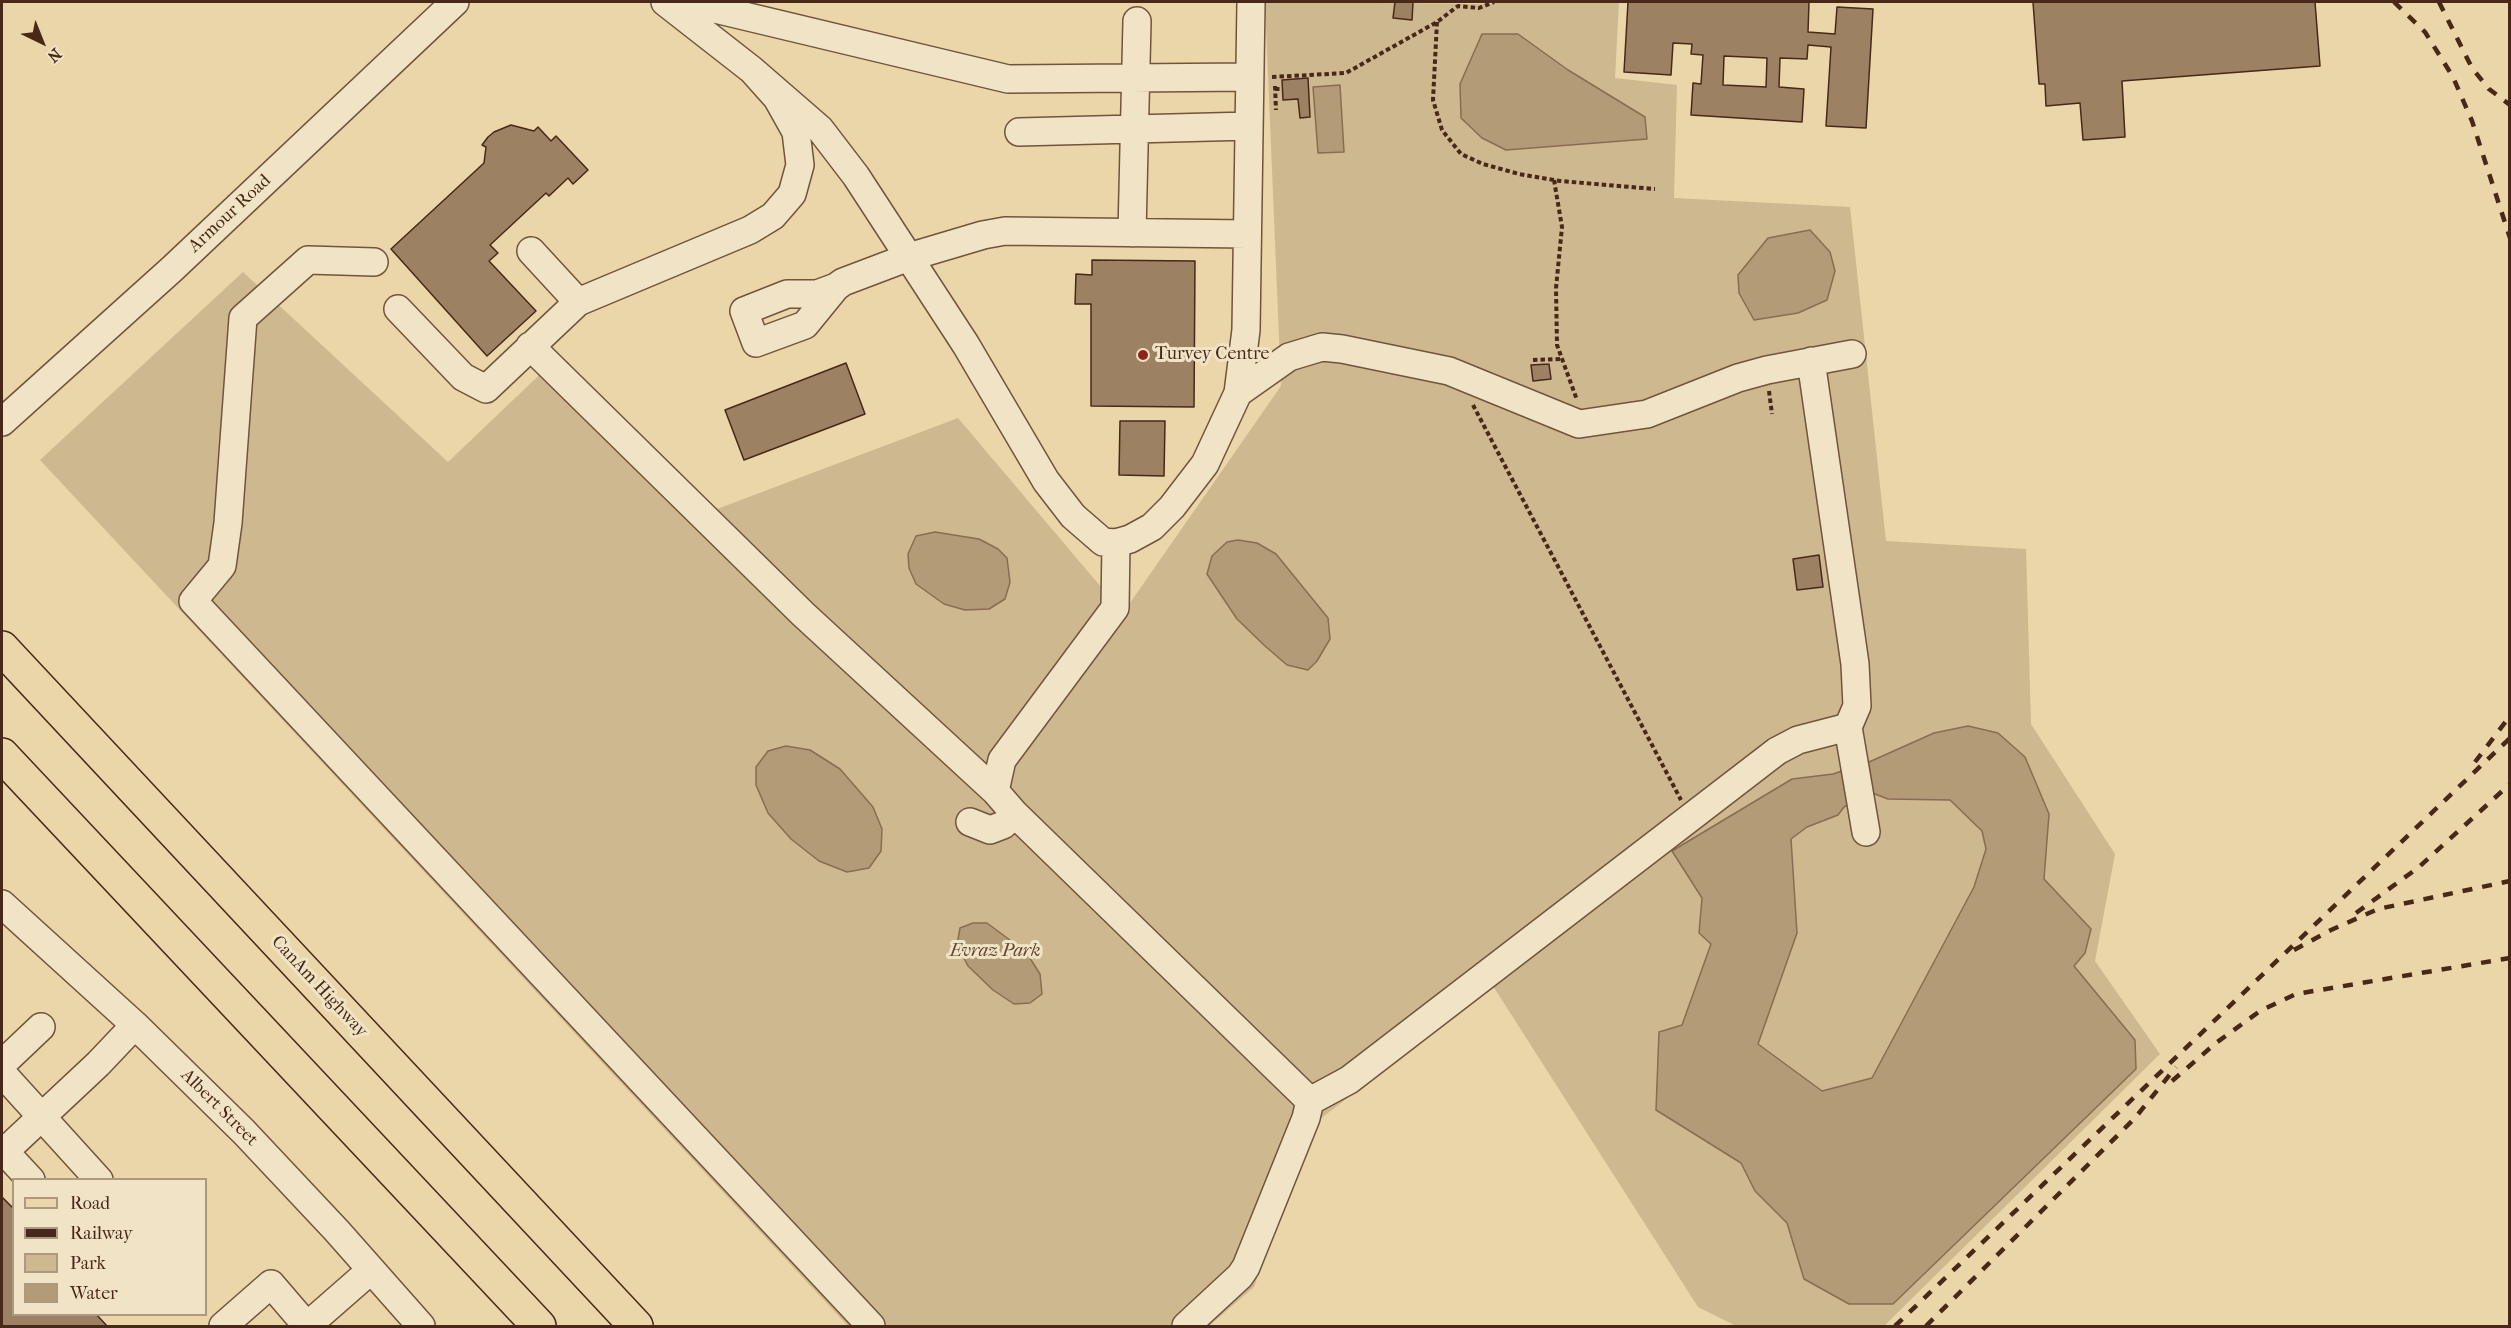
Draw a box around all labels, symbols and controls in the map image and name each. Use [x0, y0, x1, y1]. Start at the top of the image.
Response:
north arrow [12, 12, 72, 72]
text: N [44, 44, 66, 67]
street label: Armour Road [184, 170, 276, 258]
place label: Turvey Centre [1155, 344, 1270, 366]
marker: Turvey Centre [1136, 348, 1150, 362]
street label: CanAm Highway [266, 932, 372, 1042]
park label: Evraz Park [950, 941, 1040, 963]
street label: Albert Street [176, 1065, 262, 1151]
legend [12, 1178, 207, 1316]
text: Road [70, 1193, 110, 1214]
text: Railway [70, 1223, 133, 1244]
text: Park [70, 1253, 106, 1274]
text: Water [70, 1283, 118, 1304]

